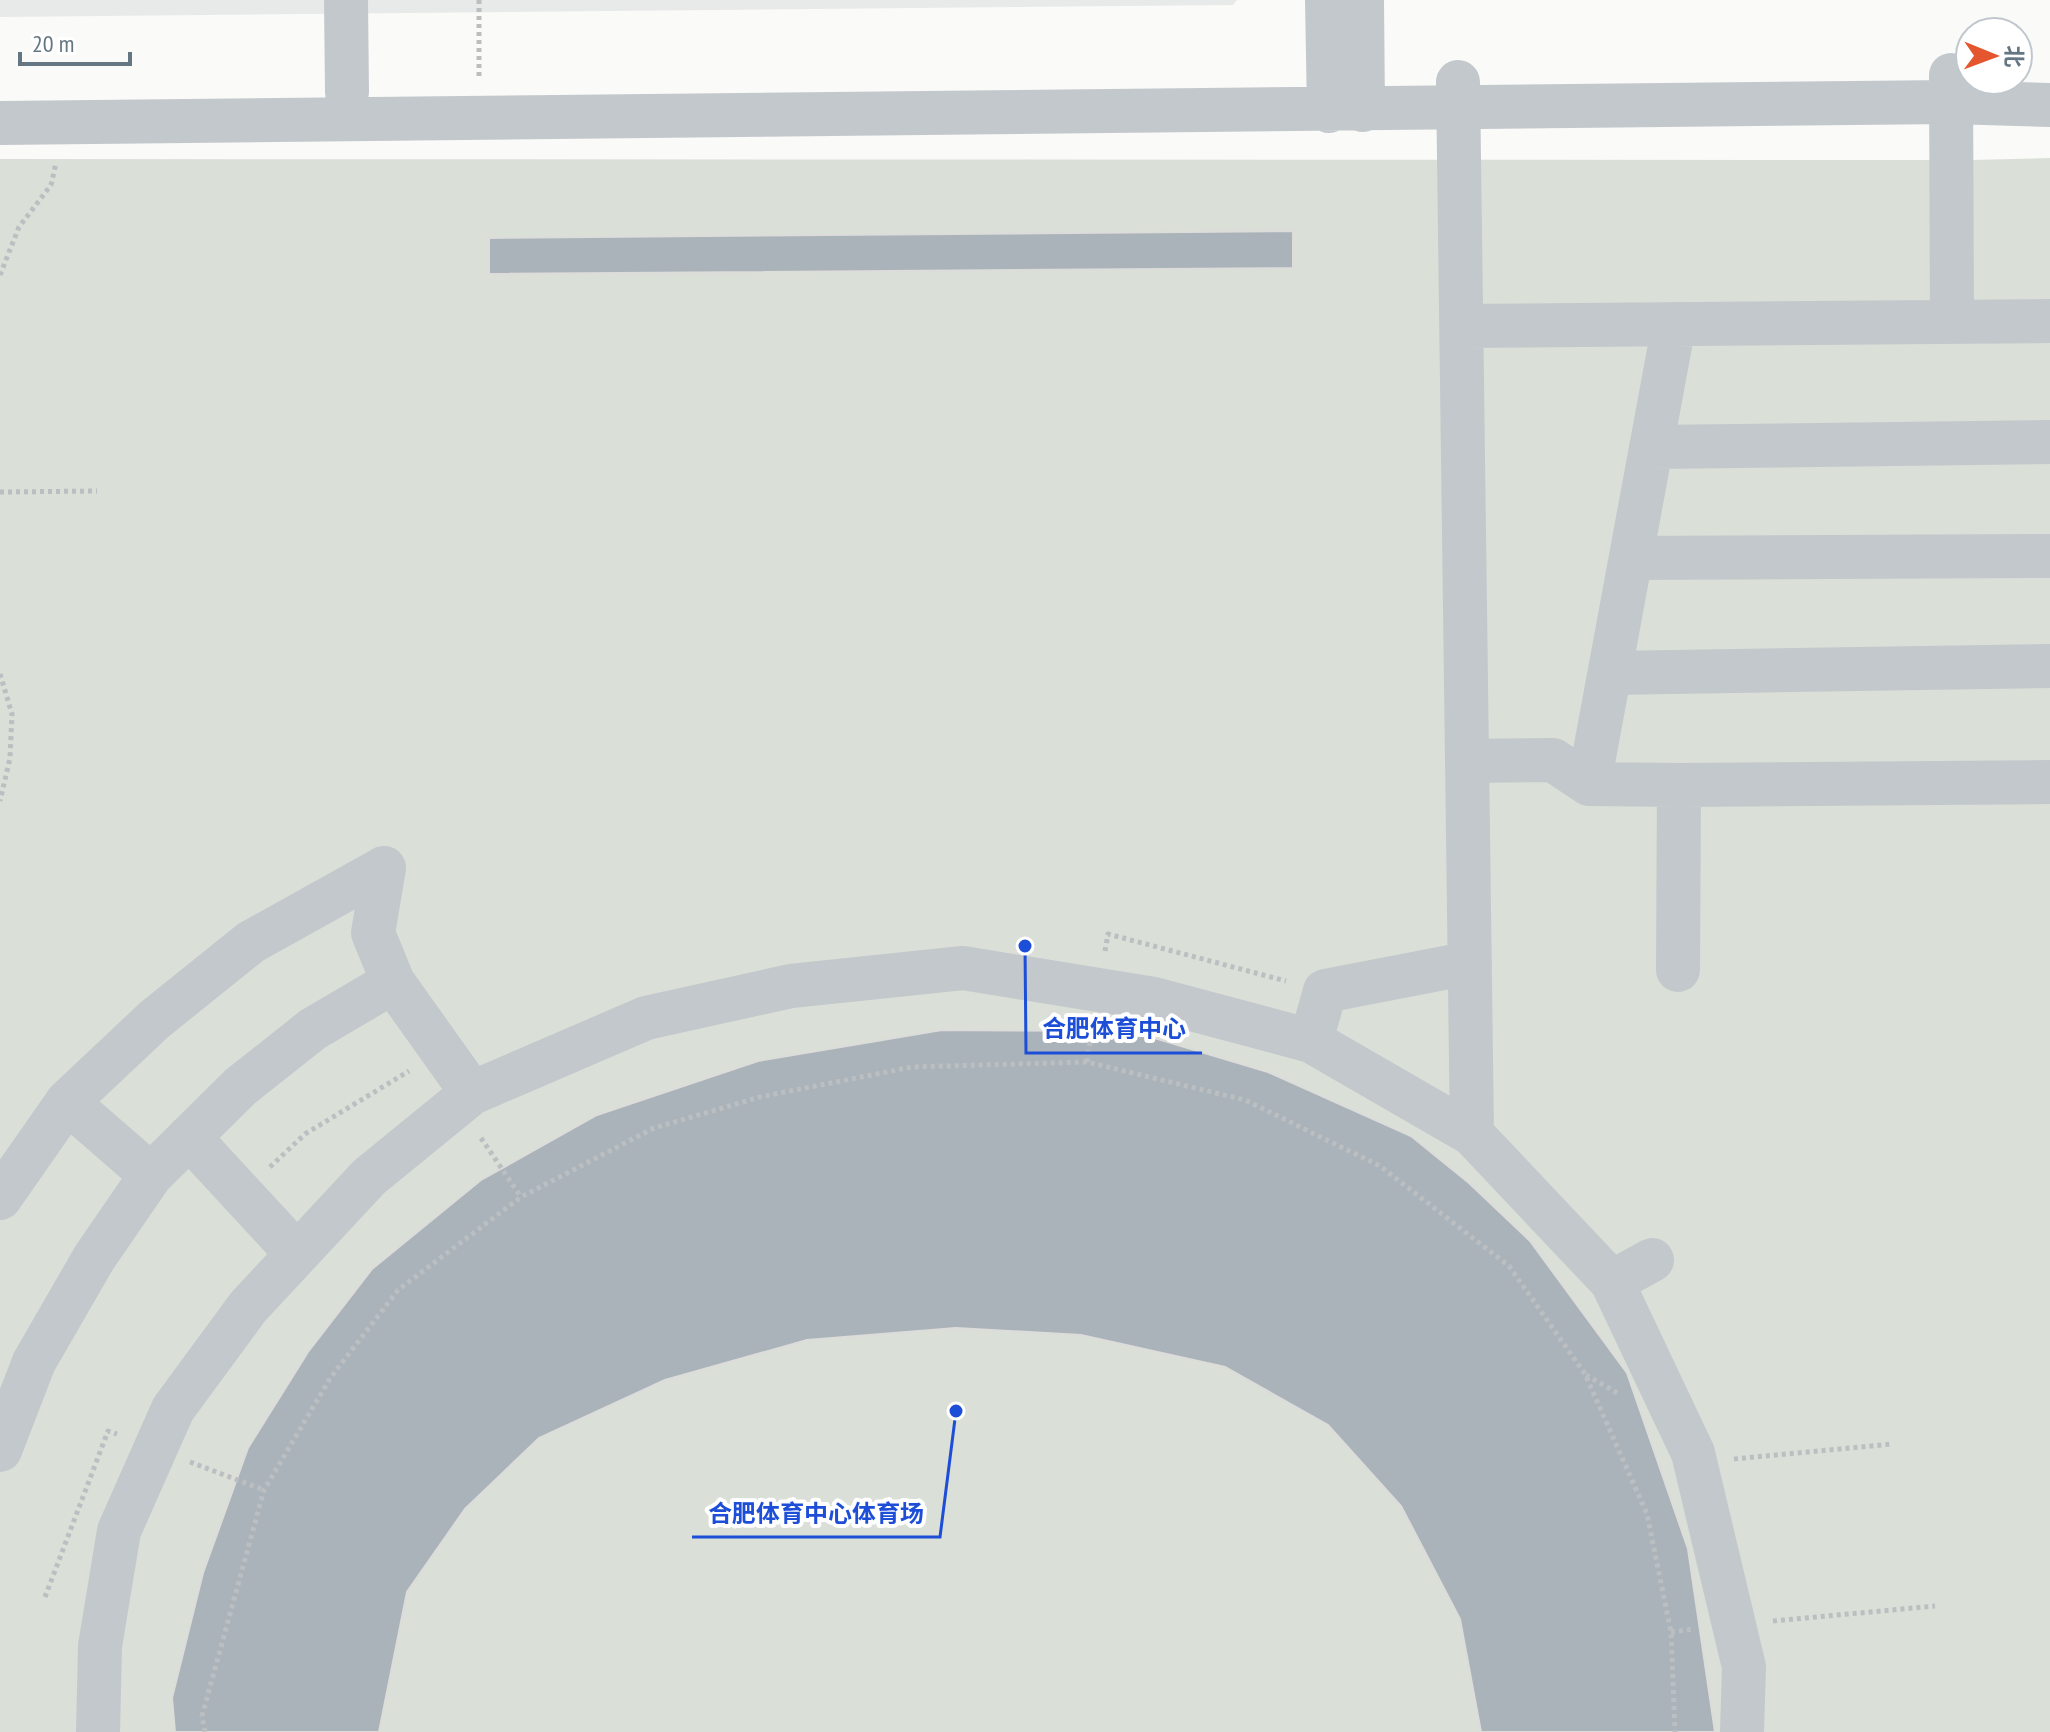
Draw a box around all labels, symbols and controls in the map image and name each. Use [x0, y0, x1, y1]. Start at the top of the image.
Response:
scale bar [20, 16, 130, 66]
north arrow [1954, 16, 2034, 96]
text: 20 m [32, 28, 74, 59]
text: 北 [2000, 45, 2028, 68]
callout: 合肥体育中心 [1026, 1005, 1202, 1053]
text: 合肥体育中心 [1042, 1013, 1186, 1044]
callout: 合肥体育中心体育场 [692, 1489, 940, 1537]
text: 合肥体育中心体育场 [708, 1498, 924, 1529]

